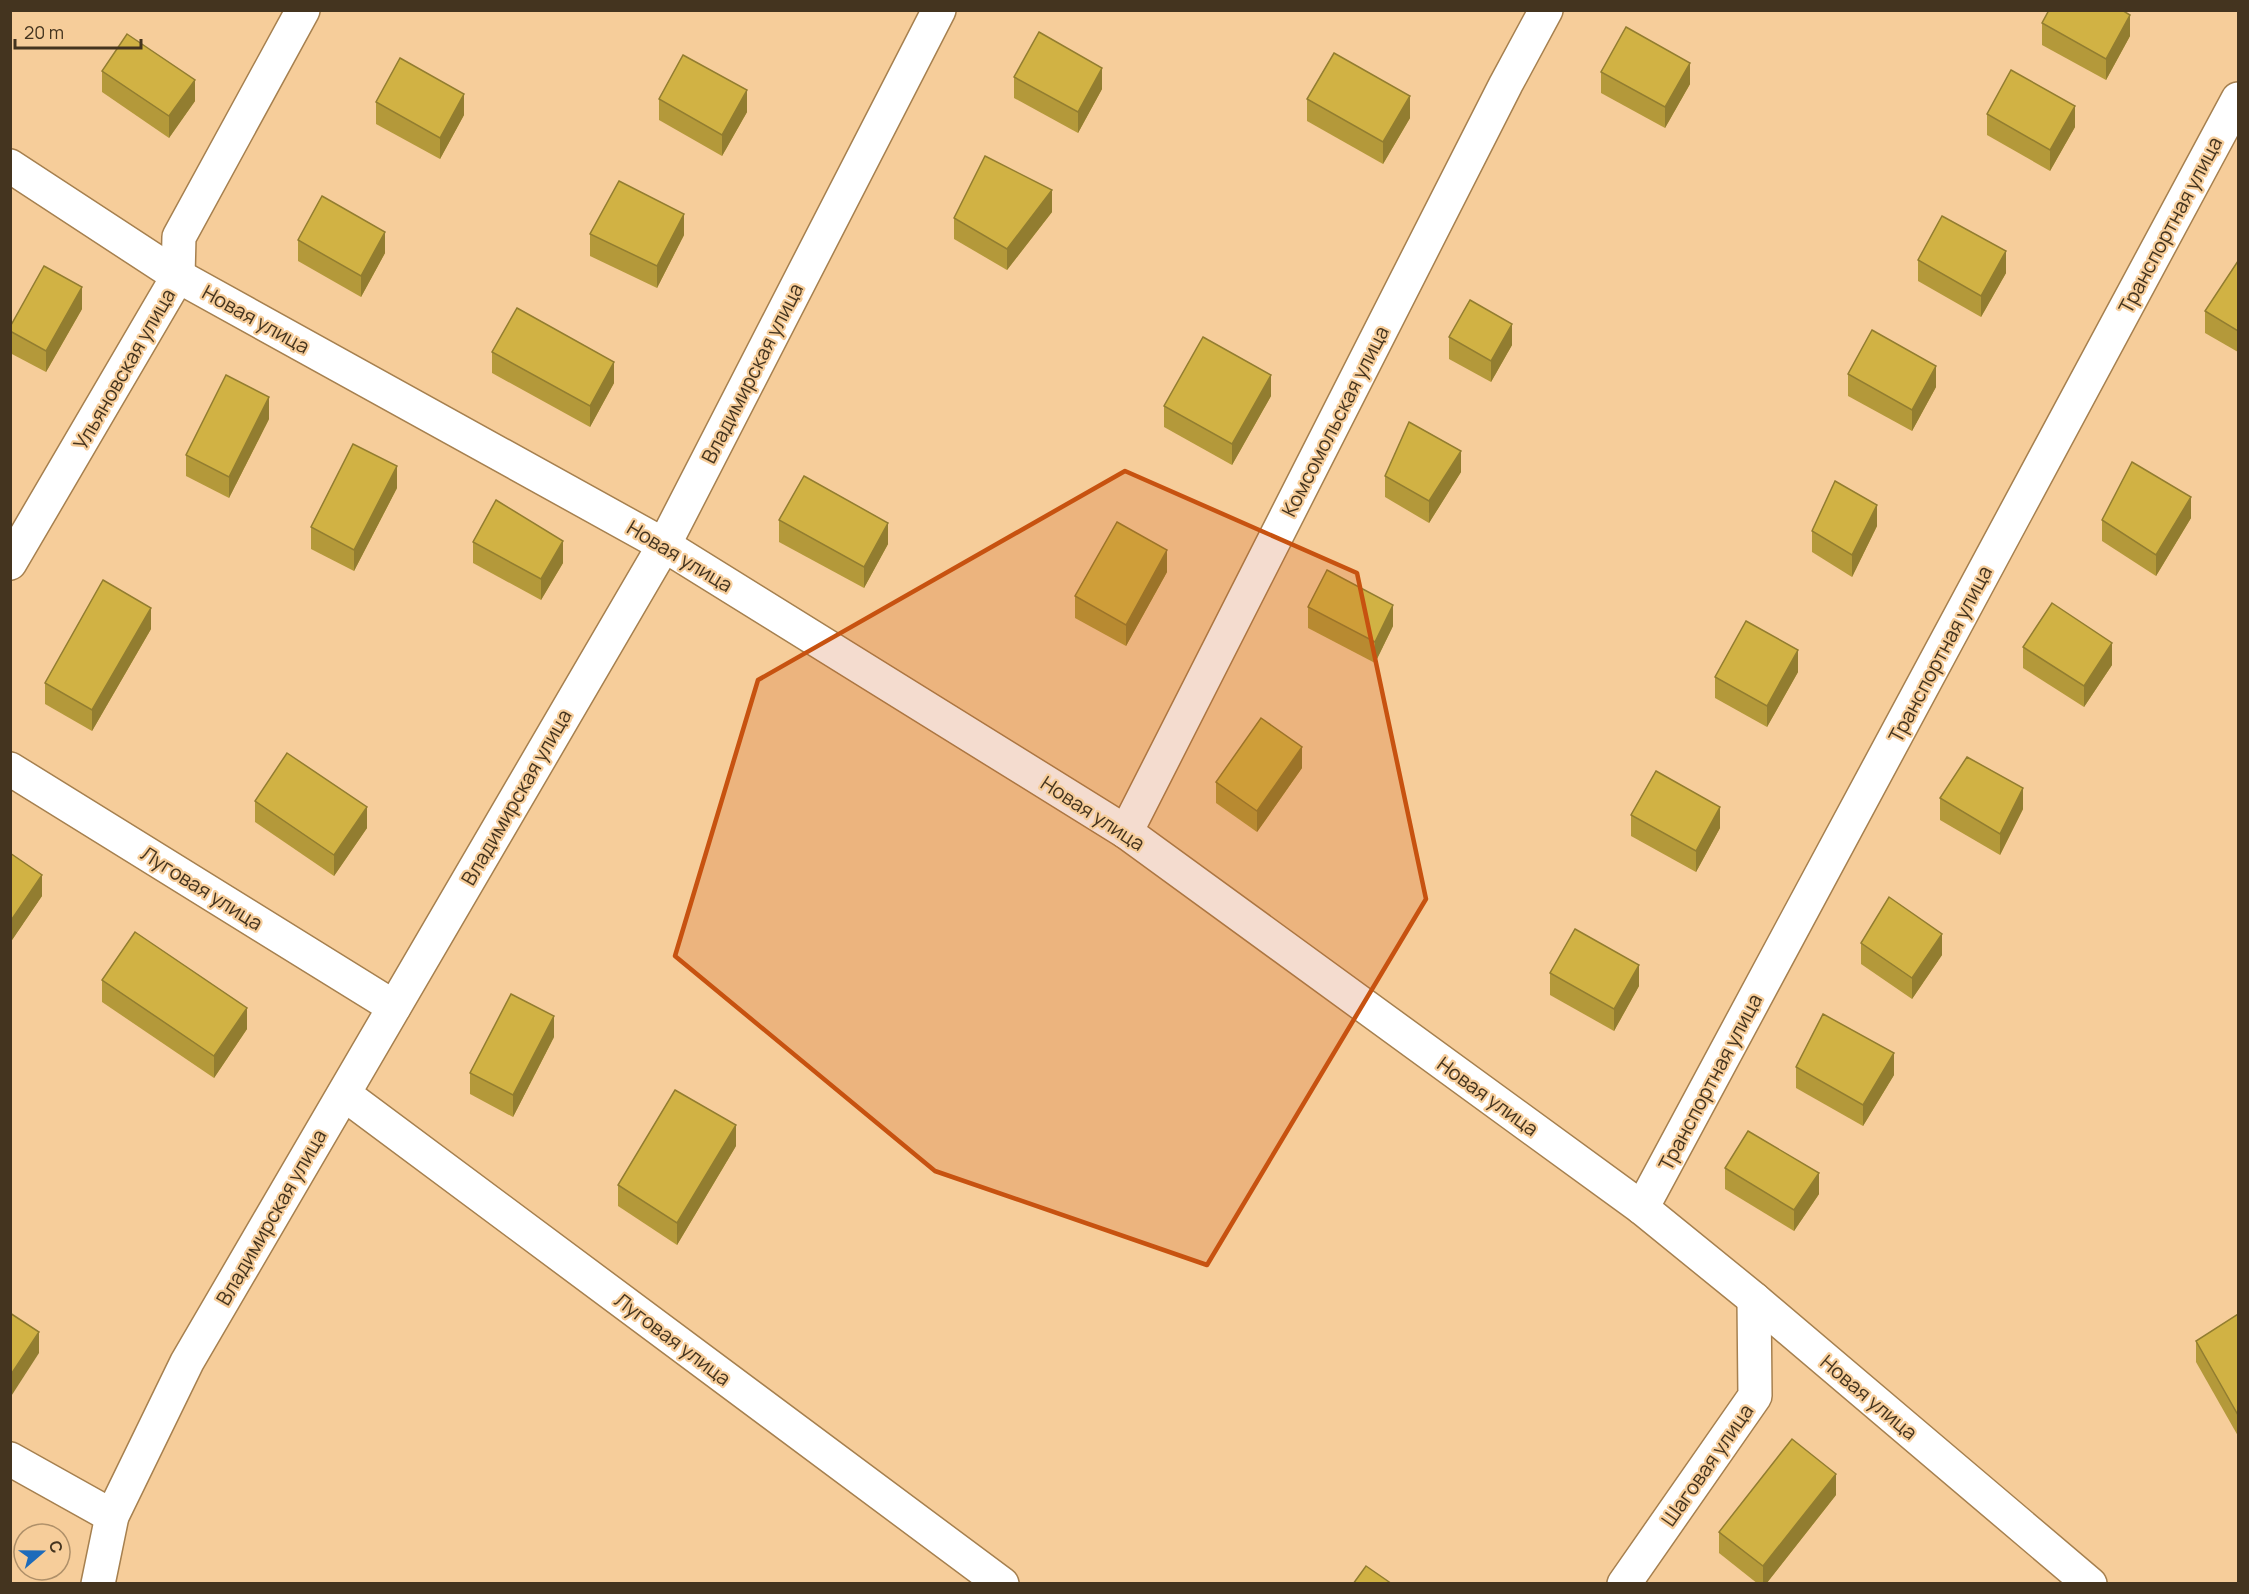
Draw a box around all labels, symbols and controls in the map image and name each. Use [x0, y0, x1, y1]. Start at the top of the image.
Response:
scale bar [15, 12, 141, 50]
text: 20 m [24, 20, 64, 44]
street label: Транспортная улица [2112, 132, 2228, 318]
street label: Новая улица [197, 278, 315, 360]
street label: Владимирская улица [695, 278, 809, 468]
street label: Ульяновская улица [67, 283, 181, 455]
street label: Комсомольская улица [1275, 321, 1395, 521]
street label: Новая улица [622, 514, 738, 598]
street label: Транспортная улица [1882, 561, 1998, 747]
street label: Владимирская улица [455, 704, 577, 890]
street label: Новая улица [1036, 769, 1150, 857]
street label: Луговая улица [136, 840, 268, 936]
street label: Транспортная улица [1652, 989, 1768, 1175]
street label: Новая улица [1432, 1050, 1544, 1142]
street label: Владимирская улица [210, 1124, 332, 1310]
street label: Луговая улица [609, 1286, 737, 1392]
street label: Новая улица [1815, 1348, 1923, 1446]
street label: Шаговая улица [1655, 1398, 1759, 1532]
north arrow [12, 1522, 72, 1582]
text: С [44, 1538, 69, 1556]

